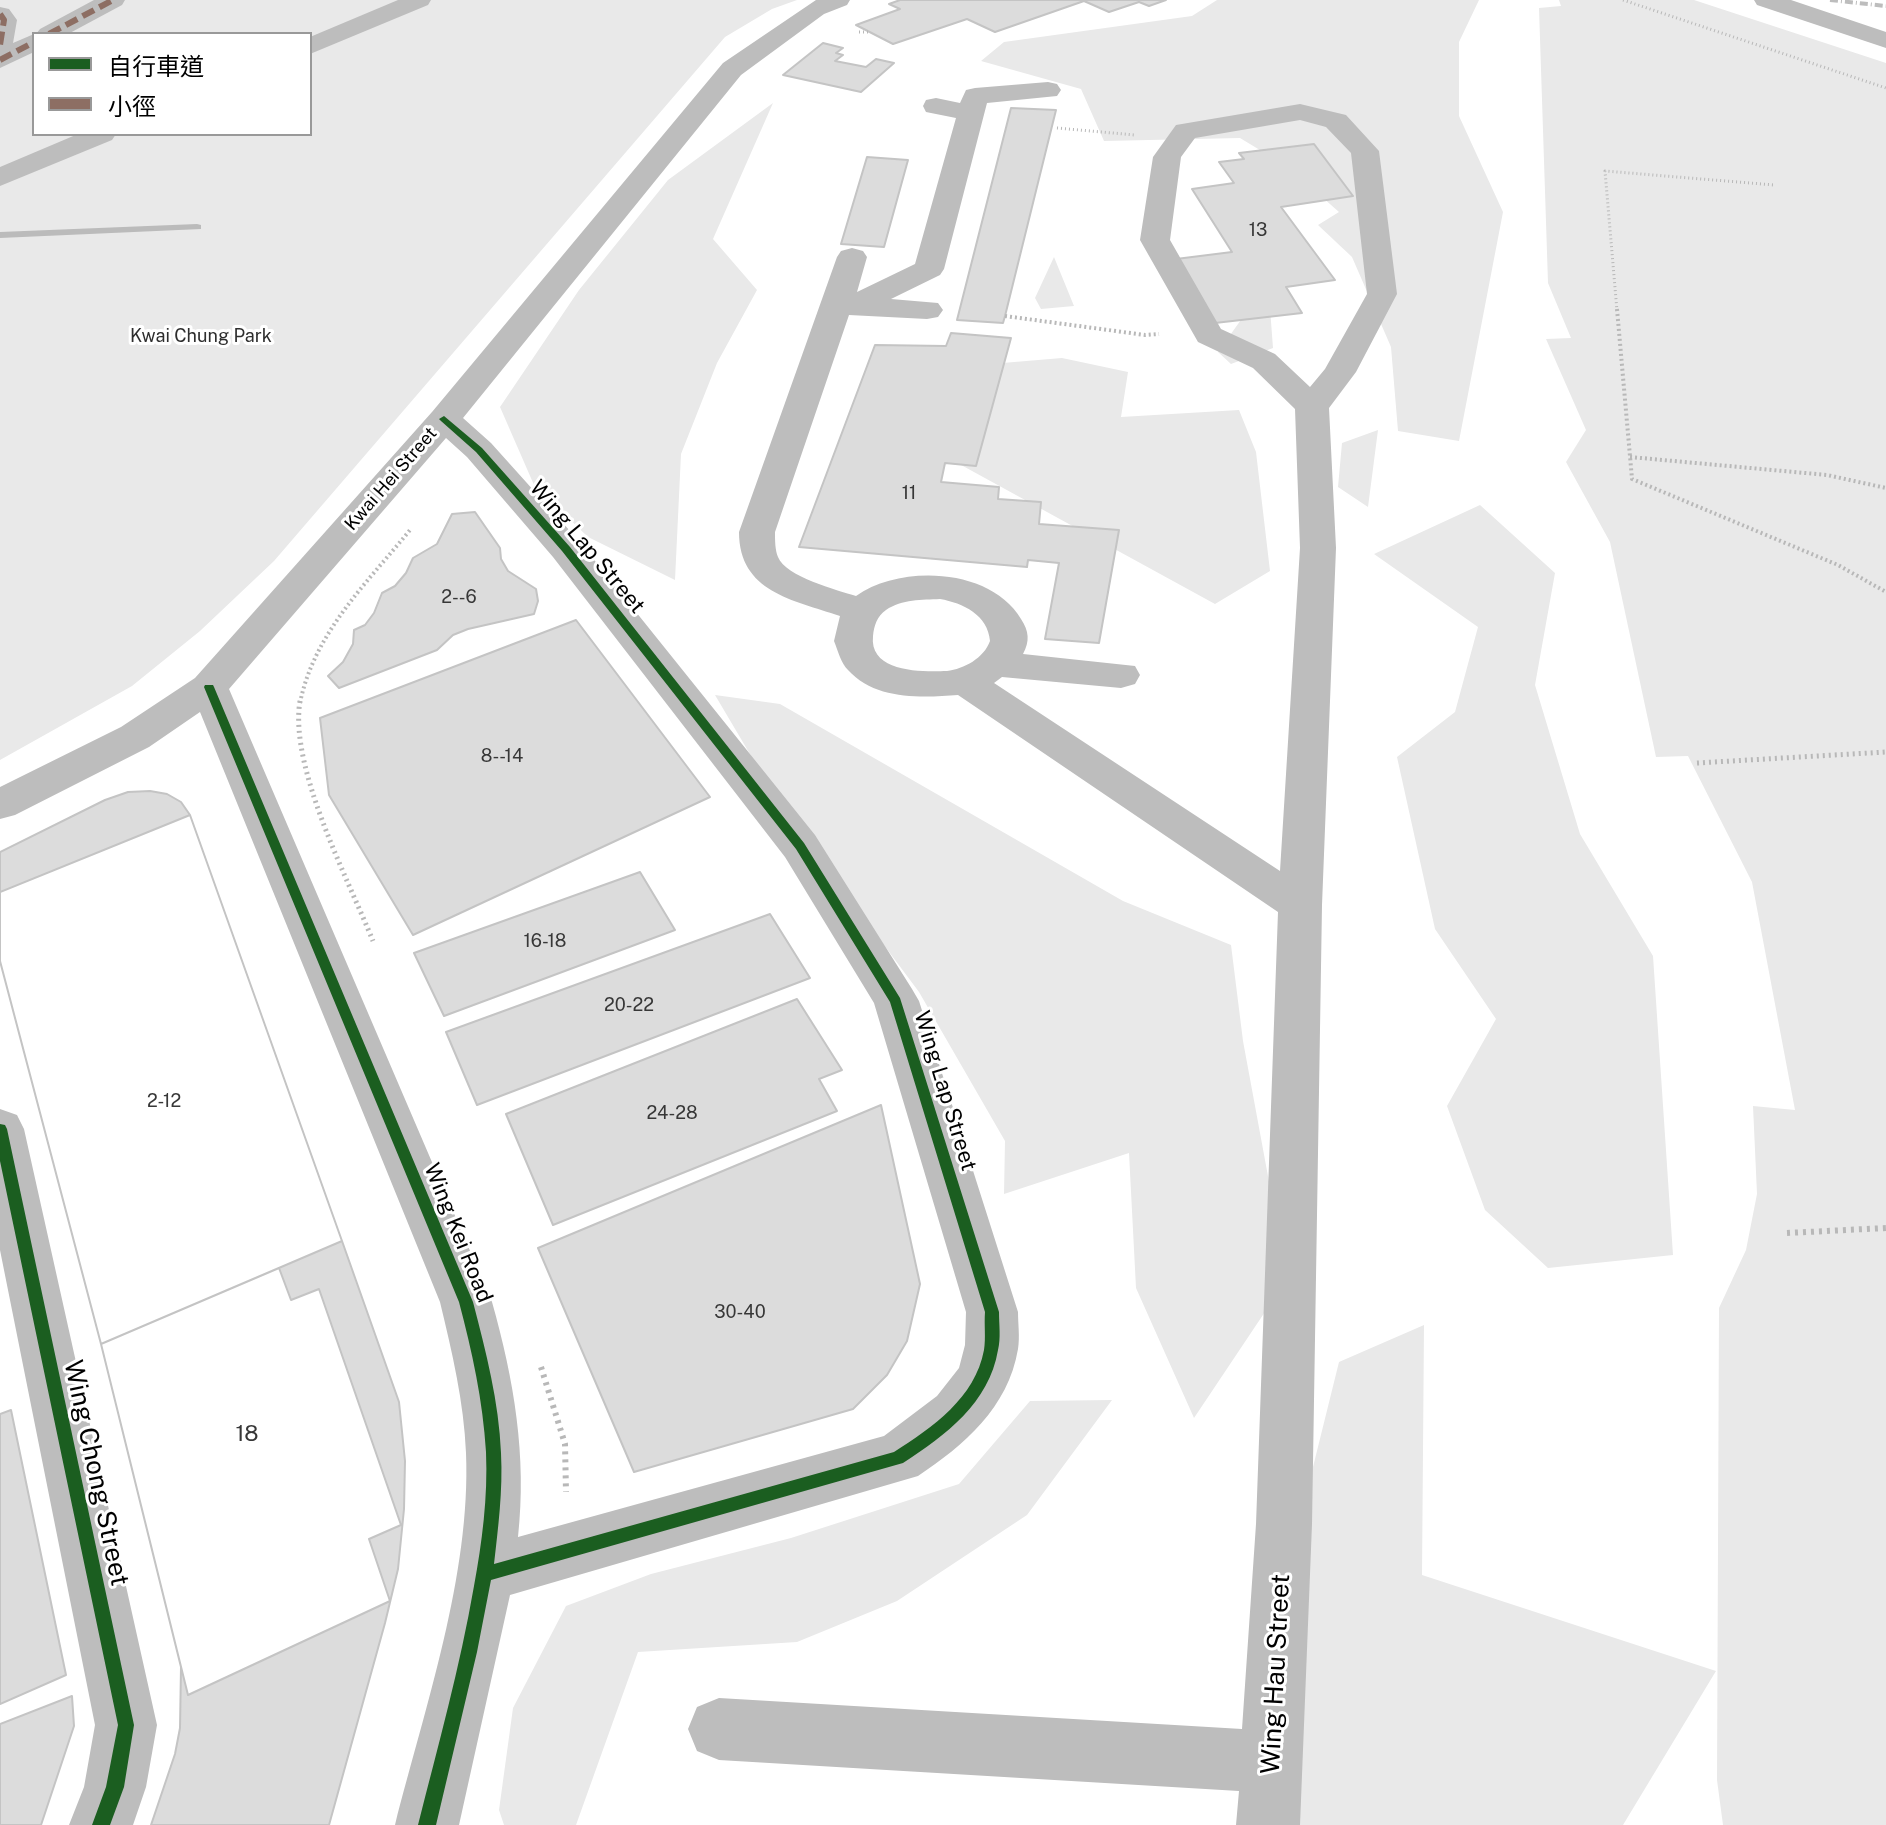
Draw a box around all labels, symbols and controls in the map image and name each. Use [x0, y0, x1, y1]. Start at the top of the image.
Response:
legend [32, 32, 312, 136]
text: 自行車道 [108, 52, 204, 80]
text: 小徑 [108, 92, 156, 120]
house number: 13 [1249, 219, 1267, 241]
park label: Kwai Chung Park [130, 325, 272, 347]
street label: Kwai Hei Street [340, 423, 442, 535]
street label: Wing Lap Street [524, 475, 650, 619]
house number: 11 [902, 482, 916, 504]
house number: 2--6 [441, 586, 477, 608]
house number: 8--14 [481, 745, 523, 767]
house number: 16-18 [524, 930, 566, 952]
house number: 20-22 [604, 994, 654, 1016]
street label: Wing Lap Street [908, 1008, 982, 1174]
house number: 2-12 [147, 1090, 181, 1112]
house number: 24-28 [646, 1102, 698, 1124]
street label: Wing Kei Road [418, 1159, 498, 1307]
house number: 30-40 [714, 1301, 766, 1323]
street label: Wing Chong Street [57, 1357, 135, 1589]
house number: 18 [235, 1421, 259, 1447]
street label: Wing Hau Street [1255, 1573, 1297, 1775]

